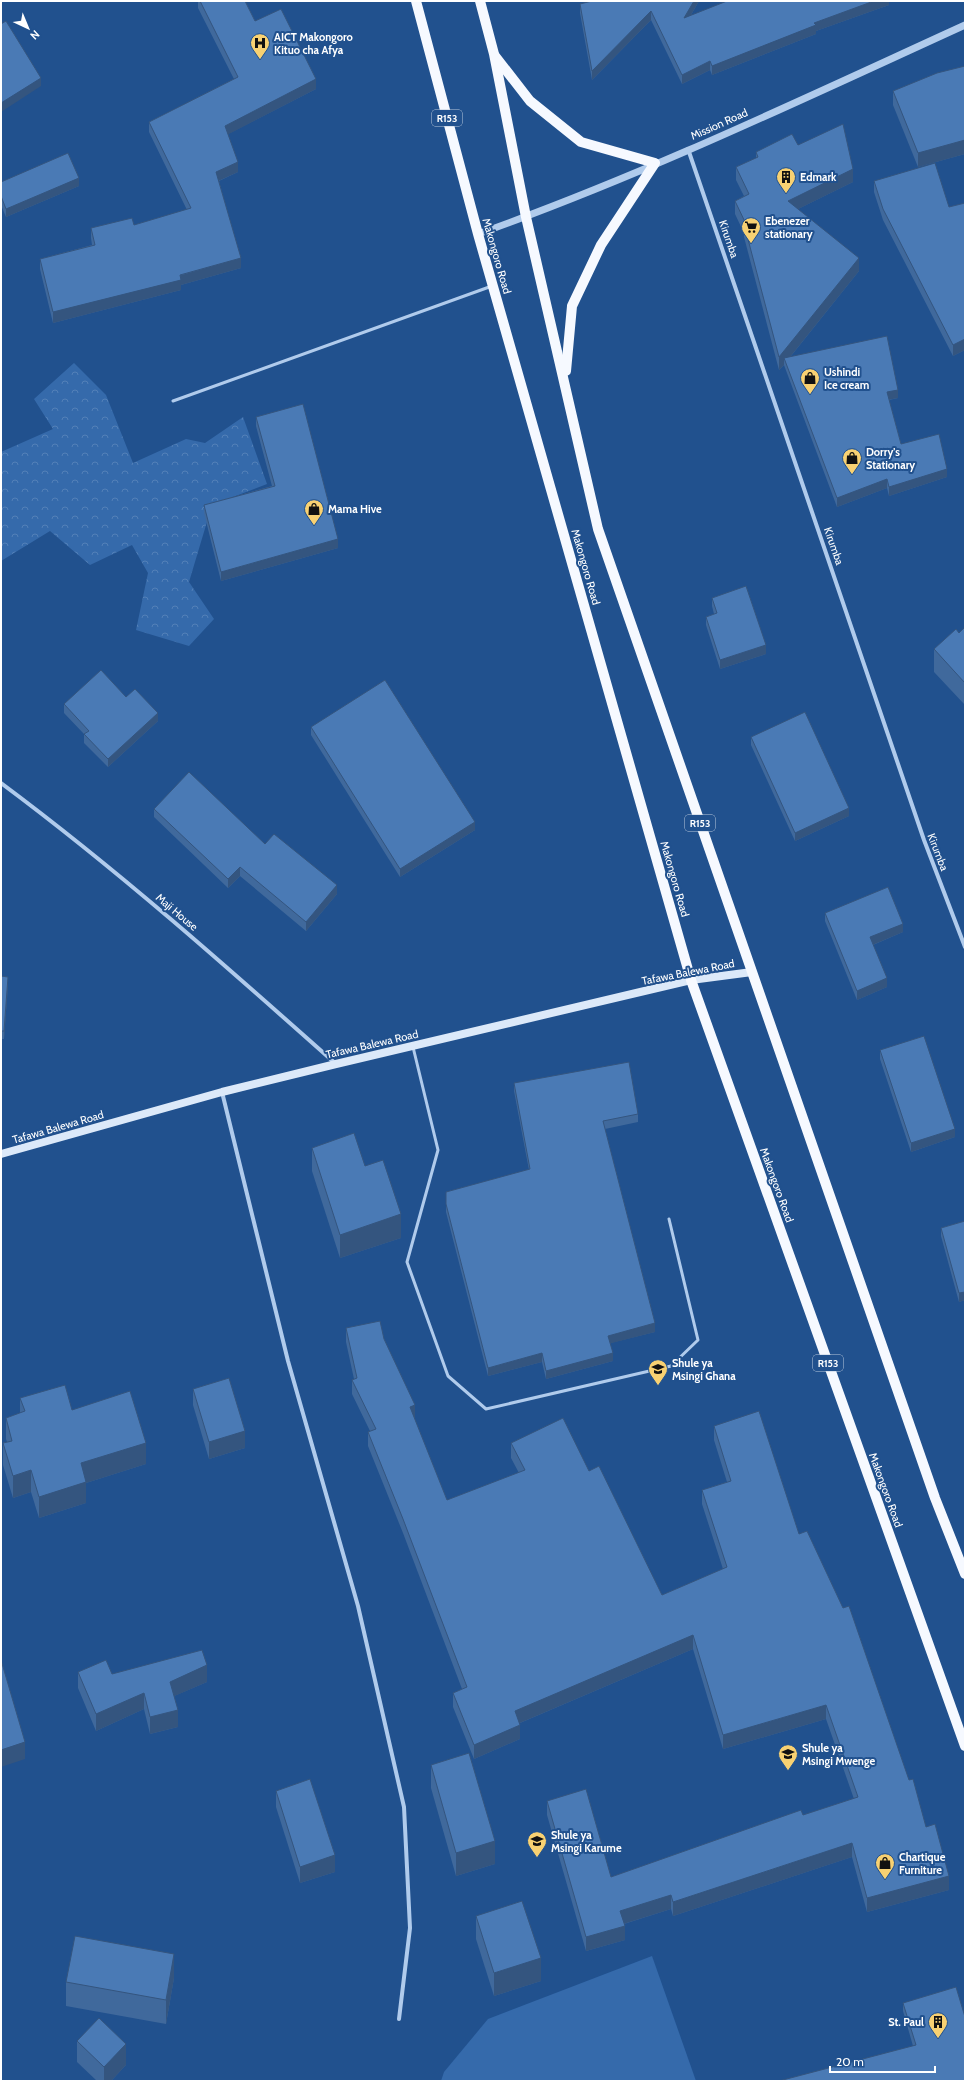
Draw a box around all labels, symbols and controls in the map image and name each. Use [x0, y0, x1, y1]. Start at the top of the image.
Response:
north arrow [8, 8, 48, 48]
text: N [27, 27, 43, 43]
place label: AICT Makongoro Kituo cha Afya [274, 30, 353, 57]
hospital icon: AICT Makongoro Kituo cha Afya [249, 32, 271, 60]
street label: Mission Road [688, 105, 750, 143]
road number: R153 [432, 110, 462, 126]
building icon: Edmark [775, 166, 797, 194]
place label: Edmark [800, 170, 837, 184]
place label: Ebenezer stationary [765, 214, 813, 241]
street label: Makongoro Road [479, 216, 515, 296]
supermarket icon: Ebenezer stationary [740, 216, 762, 244]
street label: Kirumba [716, 218, 742, 260]
place label: Ushindi Ice cream [824, 365, 869, 392]
shop icon: Ushindi Ice cream [799, 367, 821, 395]
place label: Dorry's Stationary [866, 445, 915, 472]
shop icon: Dorry's Stationary [841, 447, 863, 475]
shop icon: Mama Hive [303, 498, 325, 526]
place label: Mama Hive [328, 502, 382, 516]
street label: Kirumba [821, 525, 847, 567]
street label: Makongoro Road [568, 527, 604, 607]
road number: R153 [685, 815, 715, 831]
street label: Kirumba [924, 831, 952, 873]
street label: Makongoro Road [657, 839, 693, 919]
street label: Maji House [153, 890, 201, 934]
street label: Tafawa Balewa Road [640, 956, 736, 988]
street label: Tafawa Balewa Road [324, 1027, 420, 1061]
street label: Tafawa Balewa Road [11, 1107, 105, 1147]
street label: Makongoro Road [757, 1146, 797, 1224]
road number: R153 [813, 1355, 843, 1371]
place label: Shule ya Msingi Ghana [672, 1356, 736, 1383]
school or university icon: Shule ya Msingi Ghana [647, 1358, 669, 1386]
street label: Makongoro Road [866, 1451, 906, 1529]
place label: Shule ya Msingi Mwenge [802, 1741, 875, 1768]
school or university icon: Shule ya Msingi Mwenge [777, 1743, 799, 1771]
place label: Shule ya Msingi Karume [551, 1828, 622, 1855]
school or university icon: Shule ya Msingi Karume [526, 1830, 548, 1858]
place label: Chartique Furniture [899, 1850, 946, 1877]
shop icon: Chartique Furniture [874, 1852, 896, 1880]
building icon: St. Paul [927, 2011, 949, 2039]
place label: St. Paul [888, 2015, 924, 2029]
scale bar [830, 2048, 935, 2074]
text: 20 m [836, 2054, 864, 2069]

